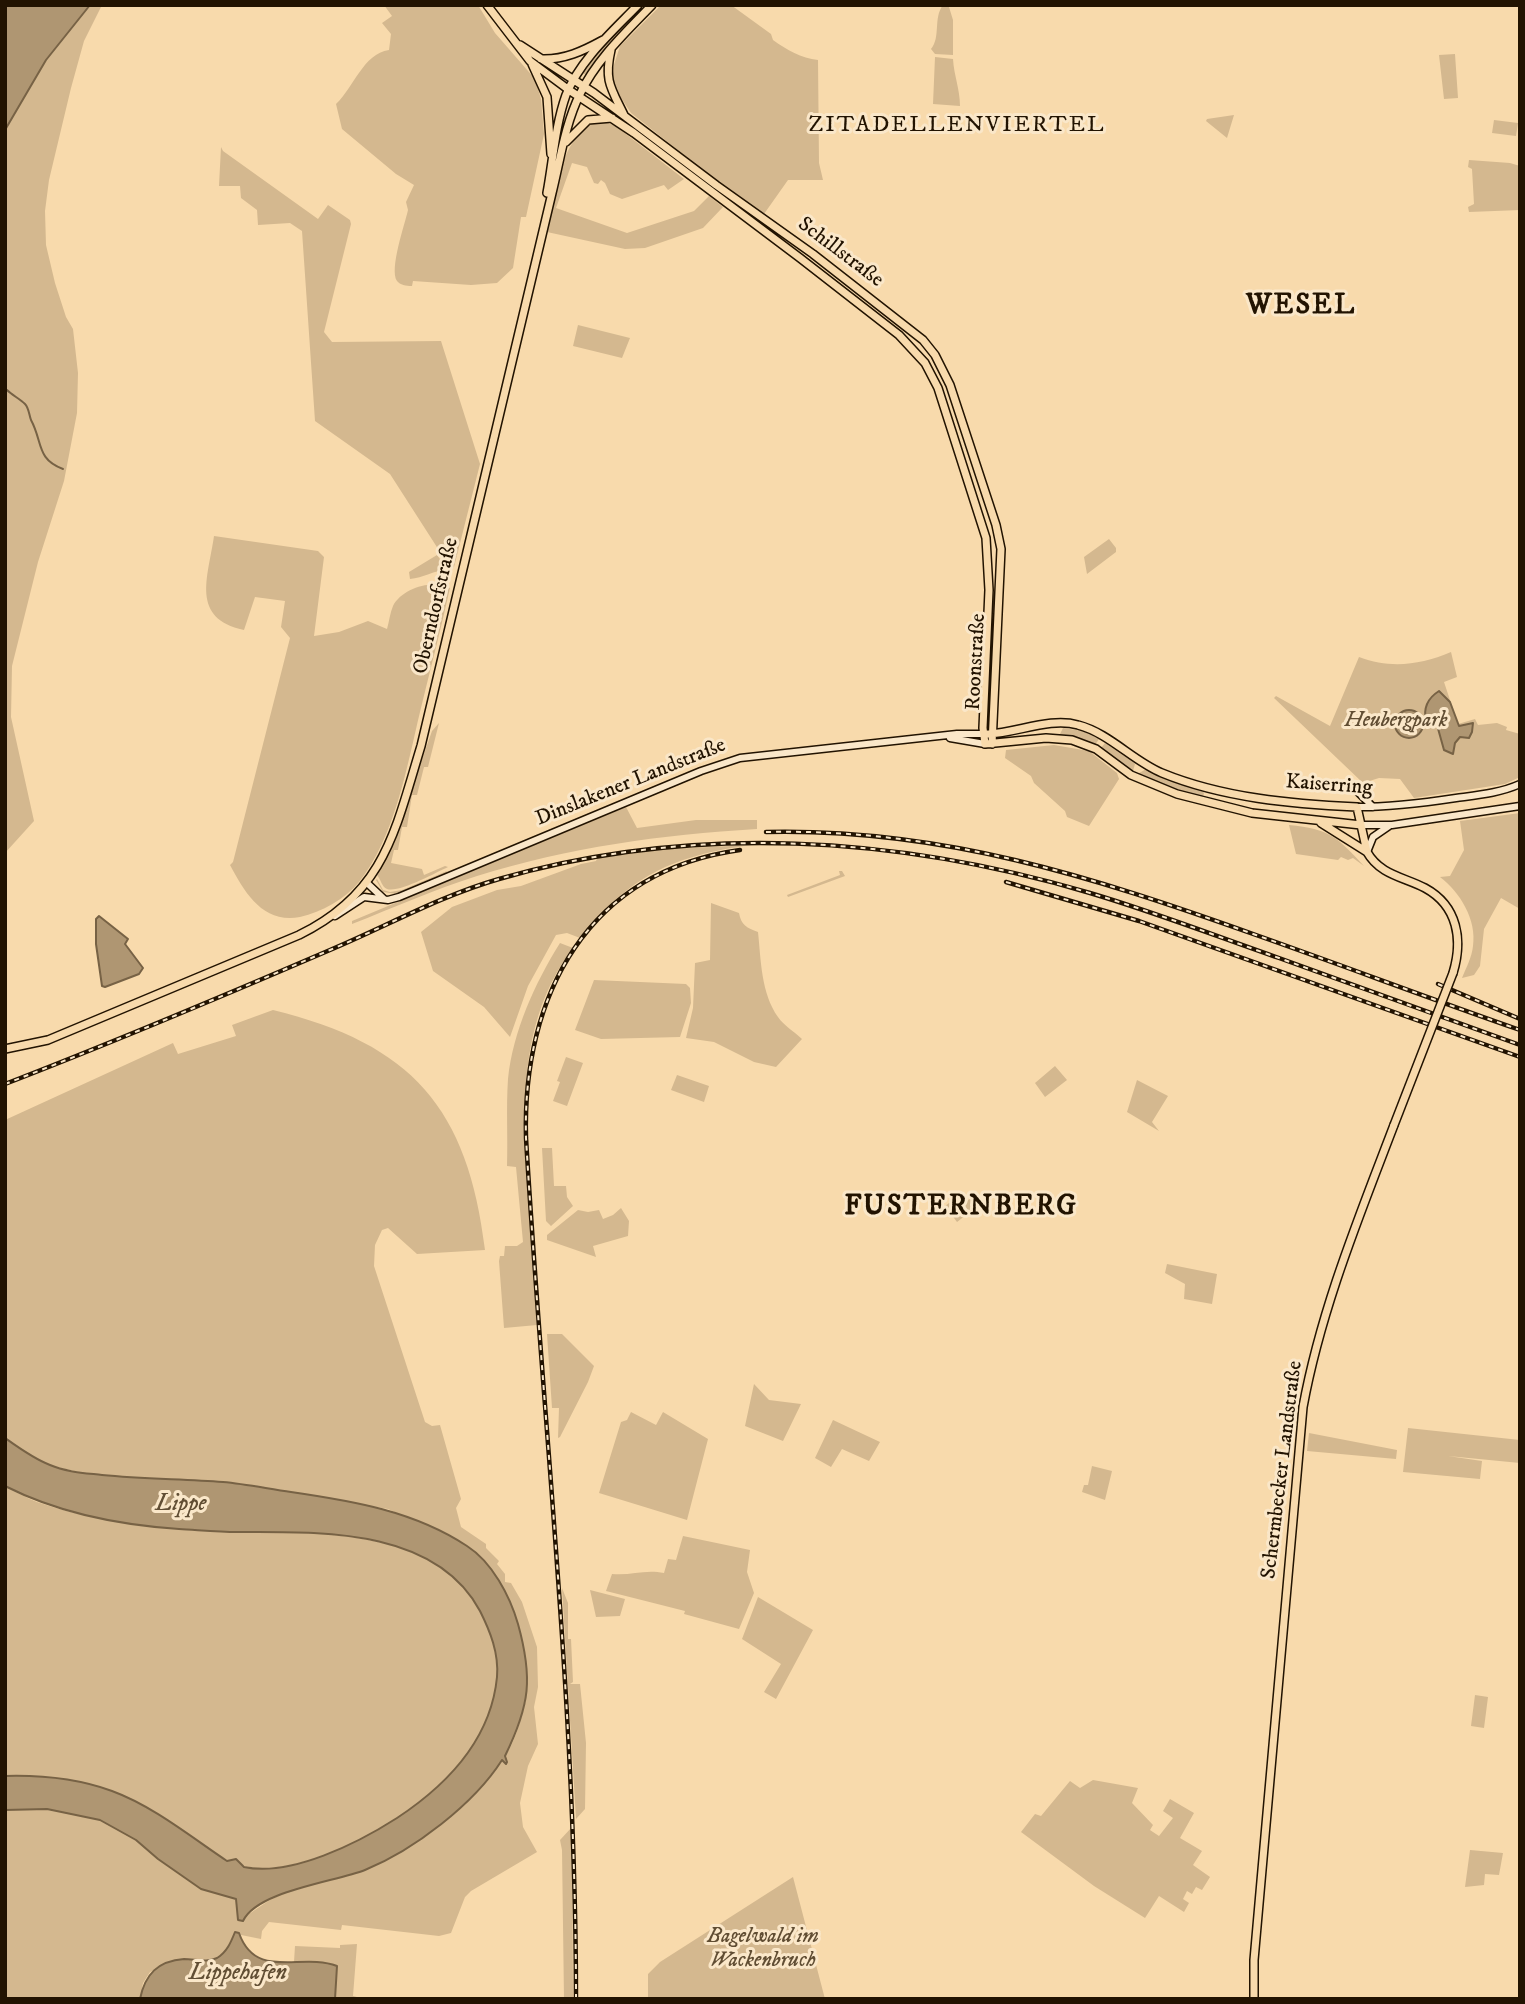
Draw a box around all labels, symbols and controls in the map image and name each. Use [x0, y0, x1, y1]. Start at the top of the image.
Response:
district label: ZITADELLENVIERTEL [811, 112, 1103, 140]
street label: Schillstraße [792, 213, 888, 293]
district label: WESEL [1247, 290, 1355, 324]
street label: Oberndorfstraße [409, 535, 465, 677]
street label: Roonstraße [962, 613, 992, 711]
park label: Heubergpark [1345, 709, 1447, 735]
street label: Dinslakener Landstraße [532, 733, 730, 833]
street label: Kaiserring [1285, 770, 1373, 802]
district label: FUSTERNBERG [846, 1191, 1076, 1225]
street label: Schermbecker Landstraße [1257, 1360, 1309, 1580]
water label: Lippe [156, 1491, 206, 1519]
park label: Bagelwald im Wackenbruch [707, 1925, 819, 1975]
water label: Lippehafen [189, 1960, 287, 1988]

